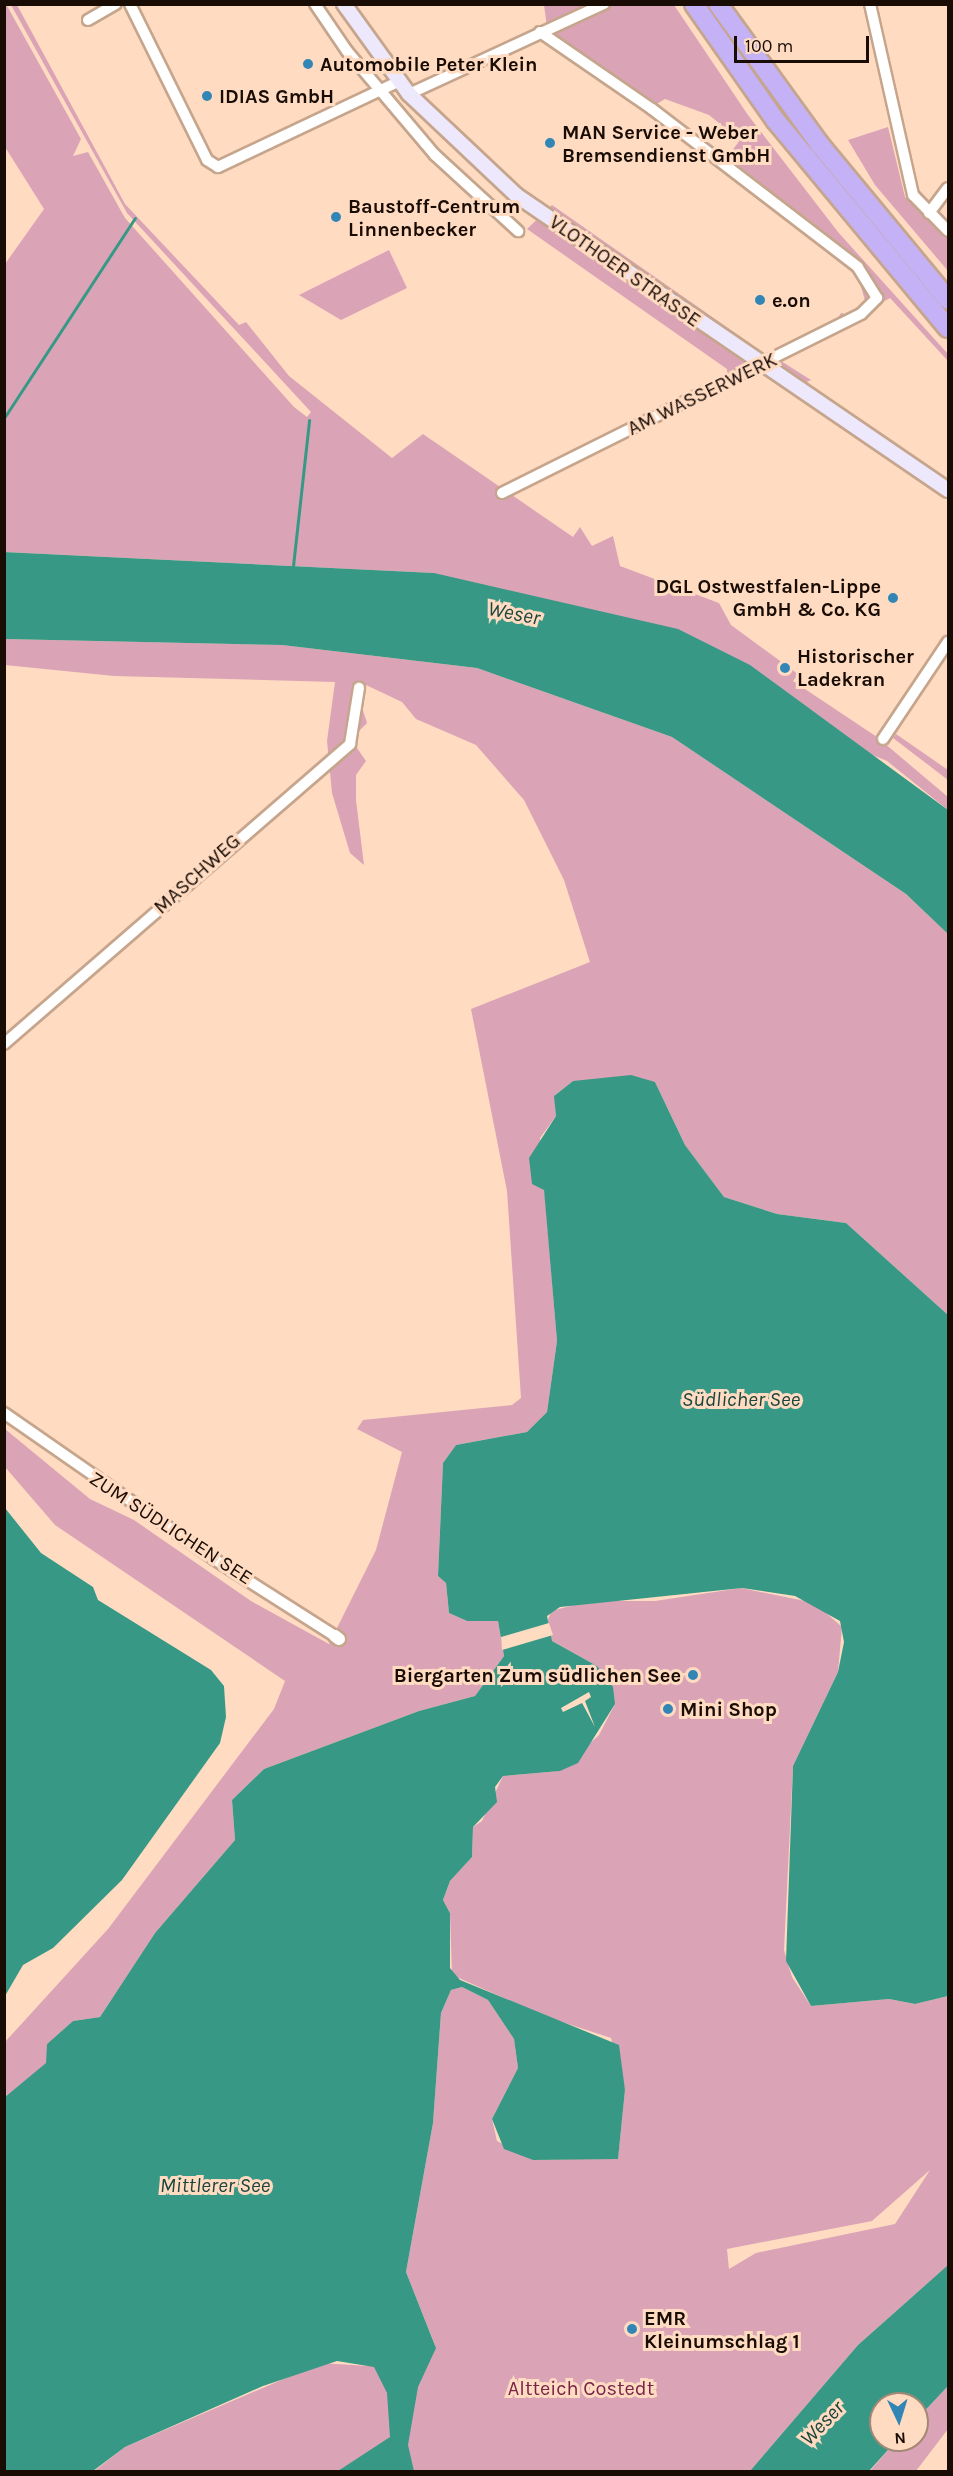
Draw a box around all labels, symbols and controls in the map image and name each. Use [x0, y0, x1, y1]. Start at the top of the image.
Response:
scale bar [737, 24, 872, 62]
text: 100 m [745, 35, 793, 57]
place label: Automobile Peter Klein [320, 52, 538, 76]
marker: Automobile Peter Klein [301, 57, 315, 71]
place label: IDIAS GmbH [219, 84, 334, 108]
marker: IDIAS GmbH [200, 89, 214, 103]
place label: MAN Service - Weber Bremsendienst GmbH [562, 120, 770, 167]
marker: MAN Service - Weber Bremsendienst GmbH [543, 136, 557, 150]
place label: Baustoff-Centrum Linnenbecker [348, 194, 520, 241]
marker: Baustoff-Centrum Linnenbecker [329, 210, 343, 224]
street label: VLOTHOER STRASSE [545, 210, 705, 332]
place label: e.on [772, 288, 811, 312]
marker: e.on [753, 293, 767, 307]
street label: AM WASSERWERK [623, 347, 781, 441]
place label: DGL Ostwestfalen-Lippe GmbH & Co. KG [655, 574, 881, 621]
marker: DGL Ostwestfalen-Lippe GmbH & Co. KG [886, 591, 900, 605]
water label: Weser [486, 596, 542, 630]
place label: Historischer Ladekran [797, 644, 914, 691]
marker: Historischer Ladekran [778, 661, 792, 675]
street label: MASCHWEG [149, 829, 245, 919]
water label: Südlicher See [682, 1386, 800, 1412]
street label: ZUM SÜDLICHEN SEE [85, 1466, 257, 1590]
place label: Biergarten Zum südlichen See [394, 1663, 681, 1687]
marker: Biergarten Zum südlichen See [686, 1668, 700, 1682]
place label: Mini Shop [680, 1697, 777, 1721]
marker: Mini Shop [661, 1702, 675, 1716]
water label: Mittlerer See [160, 2172, 270, 2198]
place label: EMR Kleinumschlag 1 [644, 2306, 800, 2353]
marker: EMR Kleinumschlag 1 [625, 2322, 639, 2336]
park label: Altteich Costedt [508, 2376, 654, 2400]
north arrow [869, 2392, 929, 2452]
water label: Weser [795, 2395, 849, 2451]
text: N [894, 2429, 907, 2448]

